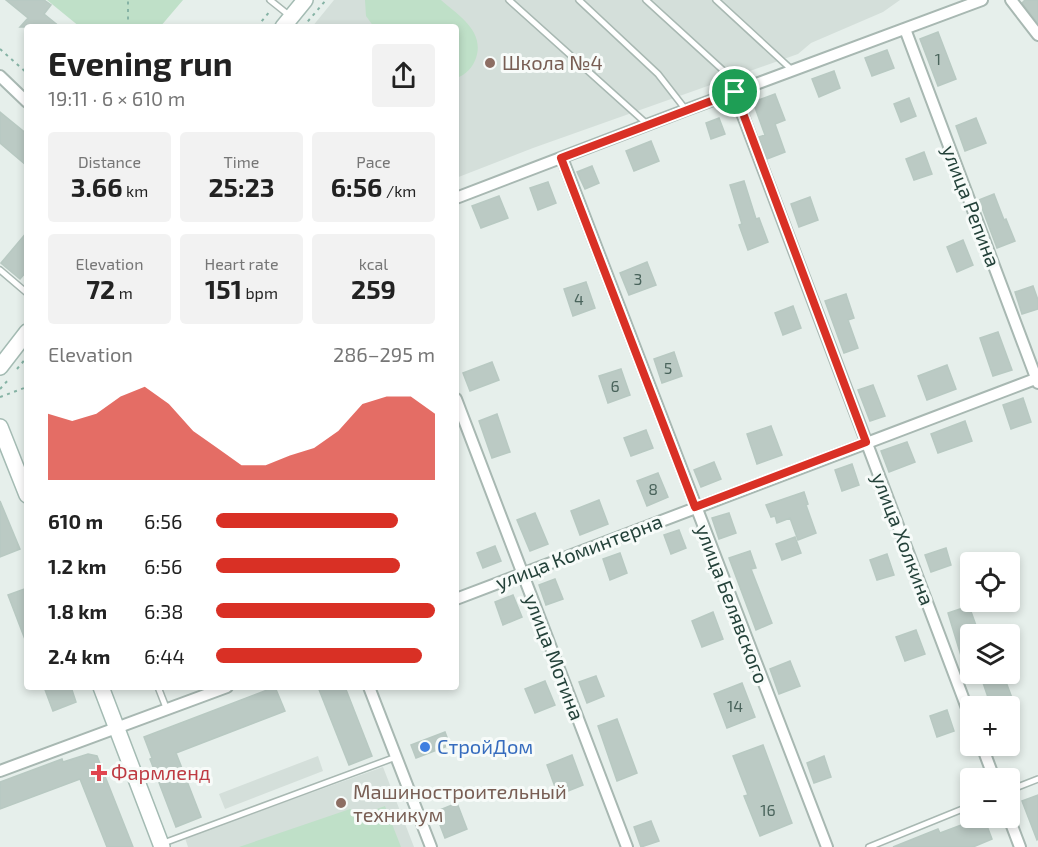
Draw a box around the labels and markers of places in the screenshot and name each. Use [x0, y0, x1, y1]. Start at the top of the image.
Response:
place label: Школа №4 [502, 50, 603, 74]
marker: Школа №4 [483, 56, 497, 70]
pin [709, 66, 760, 117]
place label: СтройДом [437, 734, 533, 758]
marker: СтройДом [418, 740, 432, 754]
place label: Фармленд [111, 760, 211, 784]
marker: Фармленд [92, 766, 106, 780]
place label: Машиностроительный техникум [353, 779, 567, 827]
marker: Машиностроительный техникум [334, 796, 348, 810]

